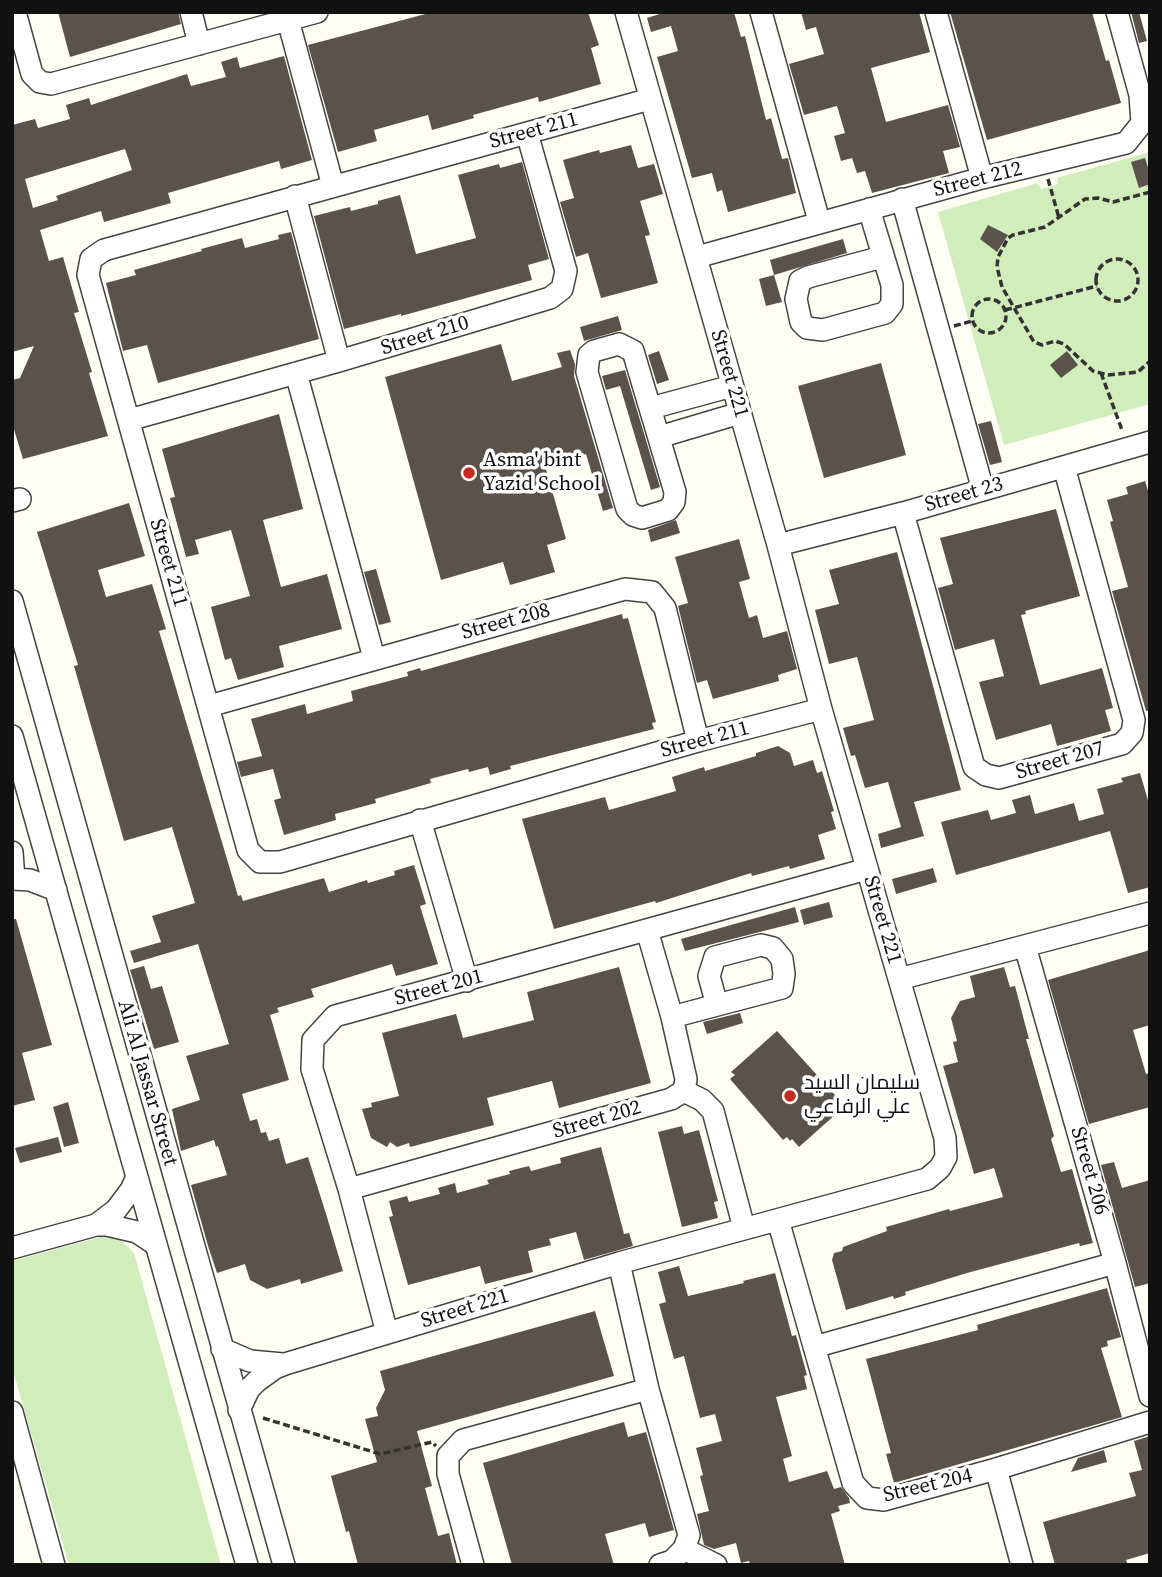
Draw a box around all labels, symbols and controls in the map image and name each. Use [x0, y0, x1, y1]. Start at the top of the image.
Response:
street label: Street 211 [487, 107, 581, 155]
street label: Street 212 [931, 157, 1025, 203]
street label: Street 210 [378, 311, 472, 361]
street label: Street 221 [704, 327, 754, 421]
place label: Asma' bint Yazid School [483, 448, 600, 498]
marker: Asma' bint Yazid School [461, 465, 477, 481]
street label: Street 23 [922, 472, 1006, 518]
street label: Street 211 [143, 516, 193, 610]
street label: Street 208 [459, 598, 553, 646]
street label: Street 211 [658, 716, 752, 764]
street label: Street 207 [1013, 736, 1107, 786]
street label: Street 221 [857, 873, 907, 967]
street label: Street 201 [392, 964, 486, 1012]
street label: Ali Al Jassar Street [111, 997, 183, 1169]
place label: سليمان السيد علي الرفاعي [804, 1071, 920, 1121]
marker: سليمان السيد علي الرفاعي [782, 1088, 798, 1104]
street label: Street 202 [550, 1095, 644, 1145]
street label: Street 206 [1064, 1124, 1114, 1218]
street label: Street 221 [418, 1284, 512, 1334]
street label: Street 204 [881, 1464, 975, 1508]

